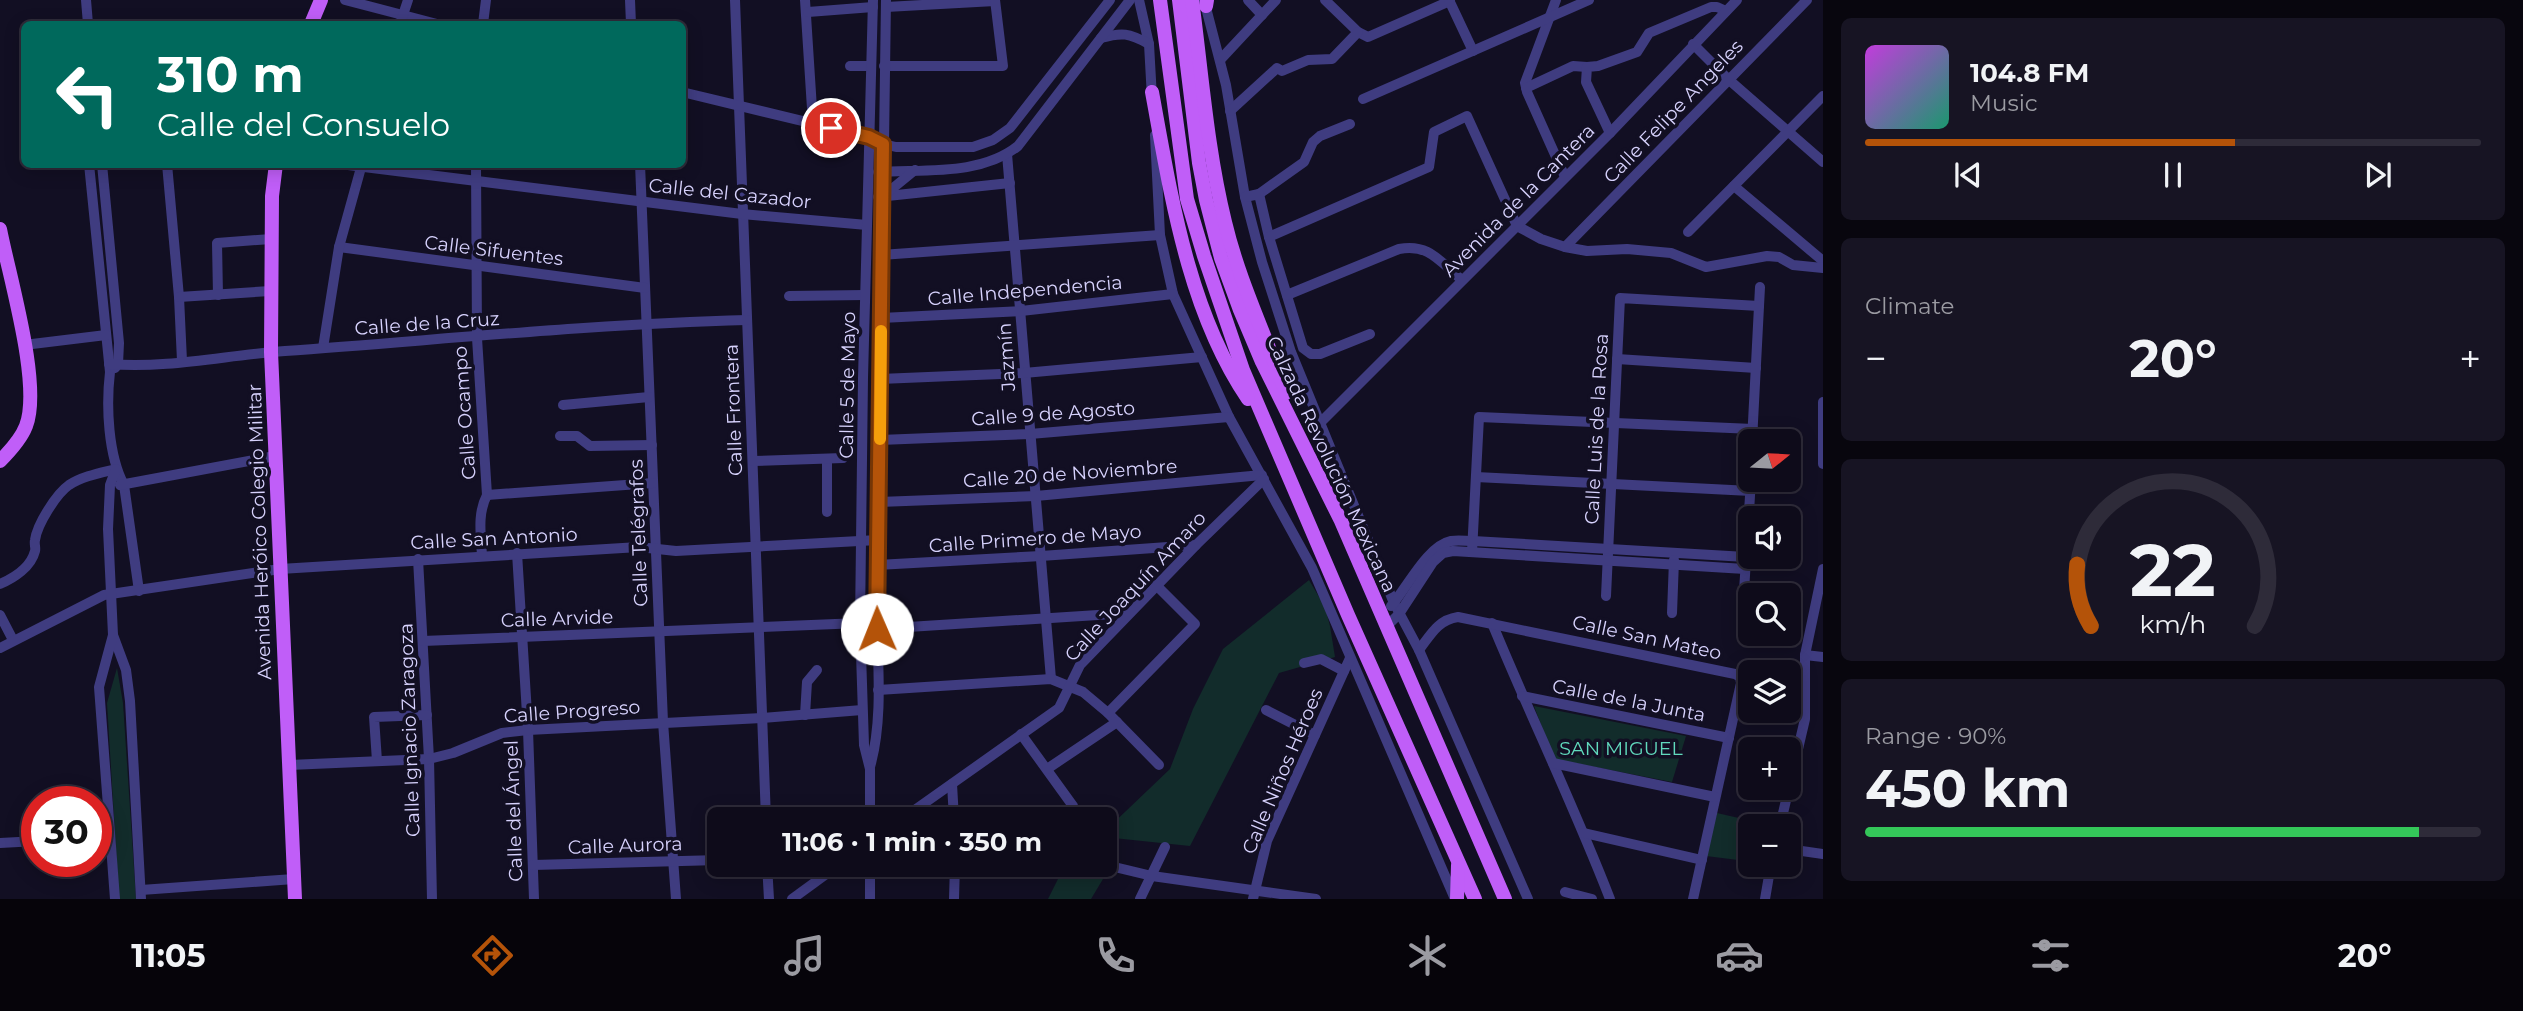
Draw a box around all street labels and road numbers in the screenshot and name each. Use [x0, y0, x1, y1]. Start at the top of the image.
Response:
street label: Calle Felipe Angeles [1599, 35, 1748, 188]
street label: Avenida de la Cantera [1437, 119, 1600, 282]
street label: Calle del Cazador [647, 174, 812, 213]
street label: Calle Sifuentes [423, 231, 565, 270]
street label: Calle Independencia [927, 271, 1123, 310]
street label: Calle de la Cruz [354, 307, 500, 340]
street label: Calle 5 de Mayo [835, 311, 860, 459]
street label: Jazmín [993, 322, 1020, 393]
street label: Calzada Revolución Mexicana [1262, 332, 1401, 596]
street label: Calle Luis de la Rosa [1580, 333, 1613, 525]
street label: Calle Frontera [720, 344, 747, 476]
street label: Calle Ocampo [448, 345, 481, 481]
street label: Avenida Heróico Colegio Militar [243, 383, 276, 681]
street label: Calle 9 de Agosto [970, 396, 1136, 431]
street label: Calle 20 de Noviembre [962, 455, 1178, 492]
street label: Calle Telégrafos [624, 459, 653, 607]
street label: Calle Joaquín Amaro [1060, 507, 1211, 666]
street label: Calle Primero de Mayo [928, 520, 1142, 557]
street label: Calle San Antonio [410, 523, 578, 554]
street label: Calle Arvide [500, 605, 614, 632]
street label: Calle San Mateo [1570, 610, 1724, 665]
street label: Calle Ignacio Zaragoza [394, 623, 425, 837]
street label: Calle de la Junta [1550, 674, 1707, 727]
street label: Calle Niños Héroes [1237, 685, 1328, 857]
street label: Calle Progreso [503, 695, 641, 728]
street label: Calle del Ángel [500, 740, 527, 882]
street label: Calle Aurora [567, 832, 683, 859]

